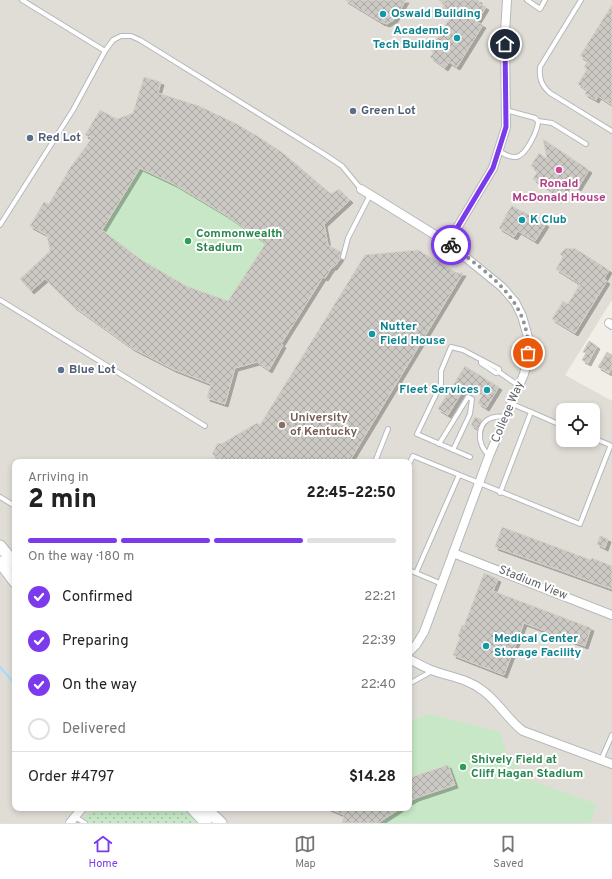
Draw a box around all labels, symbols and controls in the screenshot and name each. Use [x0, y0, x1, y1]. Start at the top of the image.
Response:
place label: Oswald Building [391, 6, 481, 22]
marker: Oswald Building [378, 9, 388, 19]
place label: Academic Tech Building [373, 23, 449, 53]
pin [488, 27, 522, 61]
marker: Academic Tech Building [452, 33, 462, 43]
icon: home [494, 33, 516, 55]
place label: Green Lot [361, 103, 416, 119]
marker: Green Lot [348, 106, 358, 116]
place label: Red Lot [38, 130, 81, 146]
marker: Red Lot [25, 133, 35, 143]
marker: Ronald McDonald House [554, 165, 564, 175]
place label: Ronald McDonald House [512, 176, 606, 206]
place label: K Club [530, 212, 567, 228]
marker: K Club [517, 215, 527, 225]
courier [431, 225, 471, 265]
place label: Commonwealth Stadium [196, 226, 282, 256]
icon: bike [440, 234, 462, 256]
marker: Commonwealth Stadium [183, 236, 193, 246]
place label: Nutter Field House [380, 319, 446, 349]
marker: Nutter Field House [367, 329, 377, 339]
pin [511, 336, 545, 370]
icon: bag [517, 342, 539, 364]
place label: Blue Lot [69, 362, 116, 378]
marker: Blue Lot [56, 365, 66, 375]
street label: College Way [488, 379, 528, 445]
place label: Fleet Services [399, 382, 479, 398]
marker: Fleet Services [482, 385, 492, 395]
map controls [556, 403, 600, 447]
button: locate [556, 403, 600, 447]
place label: University of Kentucky [290, 410, 358, 440]
marker: University of Kentucky [277, 420, 287, 430]
text: Arriving in [28, 470, 89, 486]
text: 2 min [28, 484, 97, 517]
text: 22:45–22:50 [307, 484, 396, 503]
text: On the way · 180 m [28, 549, 134, 565]
street label: Stadium View [496, 562, 570, 604]
icon: check [28, 586, 50, 608]
text: Confirmed [62, 588, 133, 607]
text: 22:21 [364, 589, 396, 605]
icon: check [28, 630, 50, 652]
place label: Medical Center Storage Facility [494, 631, 582, 661]
text: Preparing [62, 632, 129, 651]
text: 22:39 [362, 633, 396, 649]
marker: Medical Center Storage Facility [481, 641, 491, 651]
icon: check [28, 674, 50, 696]
text: On the way [62, 676, 137, 695]
text: 22:40 [361, 677, 396, 693]
text: Delivered [62, 720, 126, 739]
place label: Shively Field at Cliff Hagan Stadium [471, 752, 583, 782]
marker: Shively Field at Cliff Hagan Stadium [458, 762, 468, 772]
text: Order #4797 [28, 768, 114, 787]
text: $14.28 [349, 768, 396, 787]
tab: Home [88, 833, 118, 871]
tab: Map [294, 833, 316, 871]
tab: Saved [493, 833, 524, 871]

